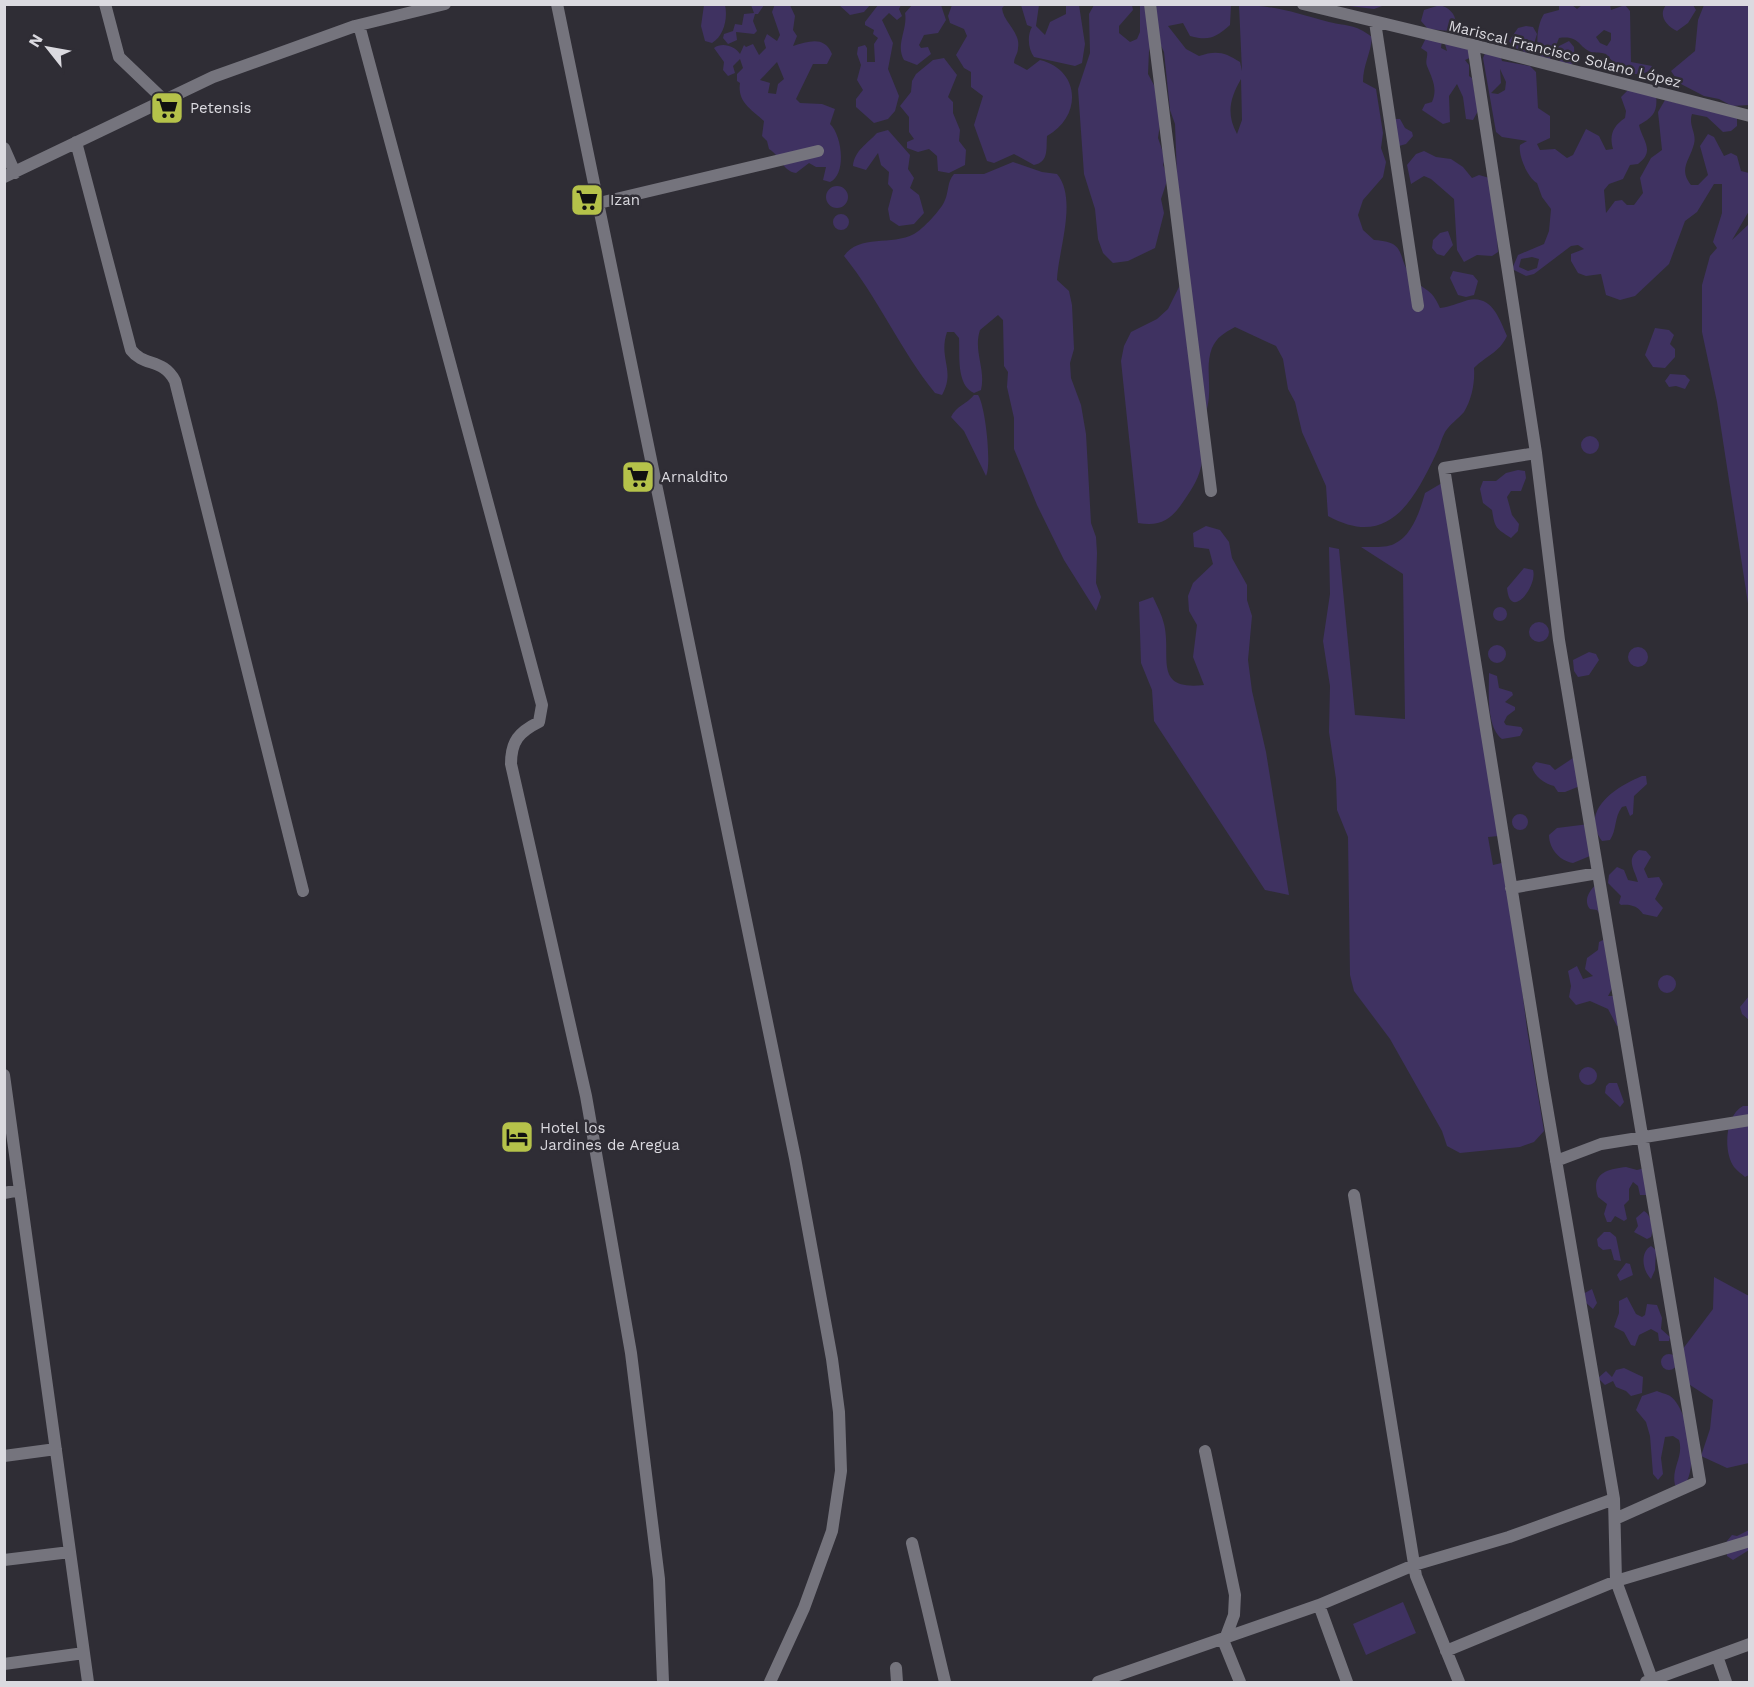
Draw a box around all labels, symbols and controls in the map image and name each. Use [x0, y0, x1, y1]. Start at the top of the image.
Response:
street label: Mariscal Francisco Solano López [1447, 16, 1683, 92]
north arrow [18, 18, 78, 78]
text: N [24, 31, 47, 51]
supermarket icon: Petensis [149, 90, 185, 126]
place label: Petensis [190, 99, 252, 117]
supermarket icon: Izan [569, 182, 605, 218]
place label: Izan [610, 191, 640, 209]
supermarket icon: Arnaldito [620, 459, 656, 495]
place label: Arnaldito [661, 468, 728, 486]
hotel icon: Hotel los Jardines de Aregua [499, 1119, 535, 1155]
place label: Hotel los Jardines de Aregua [540, 1119, 680, 1154]

